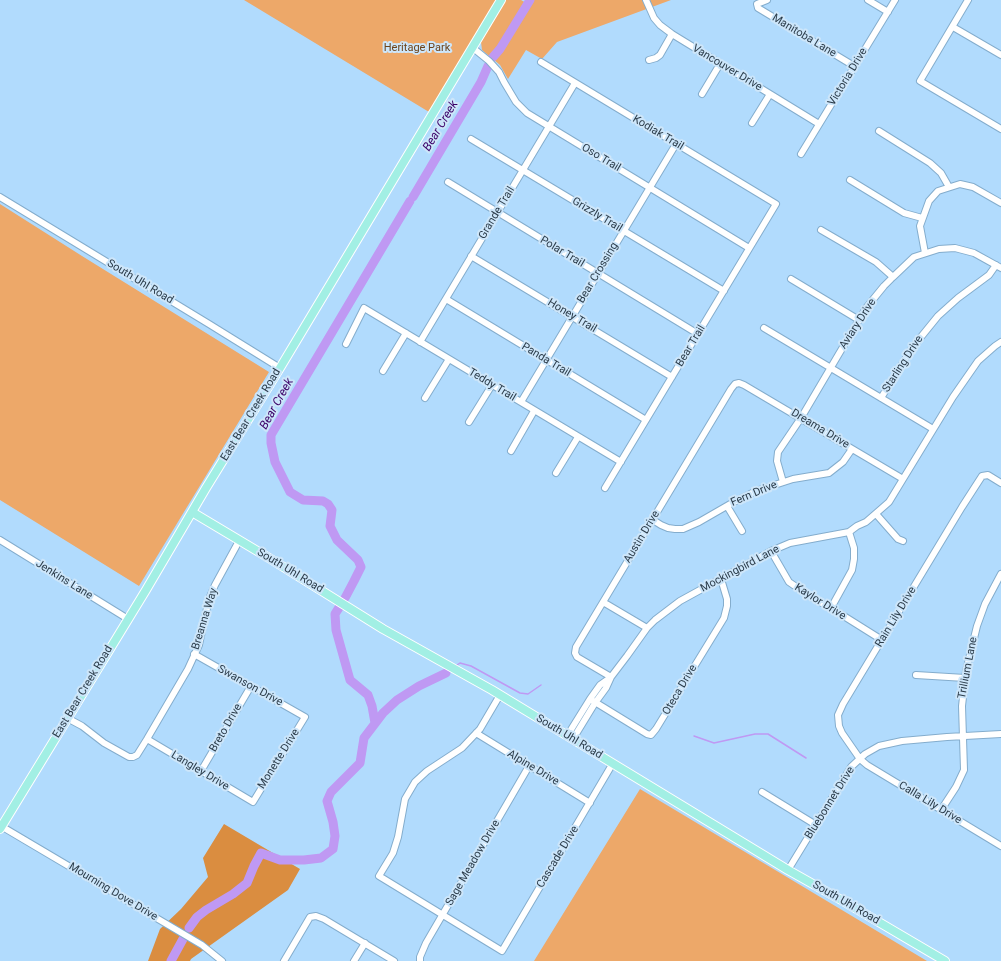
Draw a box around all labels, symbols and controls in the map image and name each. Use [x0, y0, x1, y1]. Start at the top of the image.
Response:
street label: Manitoba Lane [769, 12, 839, 60]
park label: Heritage Park [384, 41, 450, 55]
street label: Vancouver Drive [690, 42, 764, 94]
street label: Victoria Drive [826, 46, 870, 108]
water label: Bear Creek [420, 98, 462, 154]
street label: Kodiak Trail [630, 113, 686, 153]
street label: Oso Trail [579, 141, 623, 175]
street label: Grande Trail [476, 184, 518, 242]
street label: Grizzly Trail [569, 195, 625, 235]
street label: Polar Trail [537, 234, 587, 270]
street label: Bear Crossing [575, 240, 621, 306]
street label: South Uhl Road [104, 257, 176, 307]
street label: Honey Trail [545, 296, 599, 336]
street label: Aviary Drive [837, 296, 879, 352]
street label: Bear Trail [673, 323, 709, 369]
street label: Starling Drive [880, 333, 926, 395]
street label: Panda Trail [519, 340, 573, 380]
street label: East Bear Creek Road [218, 366, 284, 464]
street label: Teddy Trail [466, 366, 518, 404]
water label: Bear Creek [257, 376, 297, 432]
street label: Dreama Drive [788, 406, 852, 452]
street label: Fern Drive [729, 478, 779, 510]
street label: Austin Drive [621, 508, 663, 566]
street label: Mockingbird Lane [698, 543, 782, 595]
street label: South Uhl Road [254, 546, 326, 596]
street label: Jenkins Lane [33, 557, 95, 603]
street label: Kaylor Drive [792, 581, 848, 623]
street label: Rain Lily Drive [873, 584, 919, 650]
street label: Breanna Way [189, 587, 221, 651]
street label: Trillium Lane [956, 636, 980, 700]
street label: East Bear Creek Road [50, 643, 116, 741]
street label: Swanson Drive [215, 663, 285, 709]
street label: Oteca Drive [660, 663, 700, 717]
street label: Breto Drive [207, 702, 245, 754]
street label: South Uhl Road [533, 712, 605, 762]
street label: Monette Drive [255, 727, 303, 791]
street label: Alpine Drive [505, 747, 561, 789]
street label: Langley Drive [169, 749, 231, 793]
street label: Bluebonnet Drive [802, 764, 858, 842]
street label: Calla Lily Drive [896, 779, 964, 827]
street label: Sage Meadow Drive [443, 818, 503, 908]
street label: Cascade Drive [534, 824, 582, 890]
street label: Mourning Dove Drive [66, 860, 160, 924]
street label: South Uhl Road [810, 879, 882, 927]

